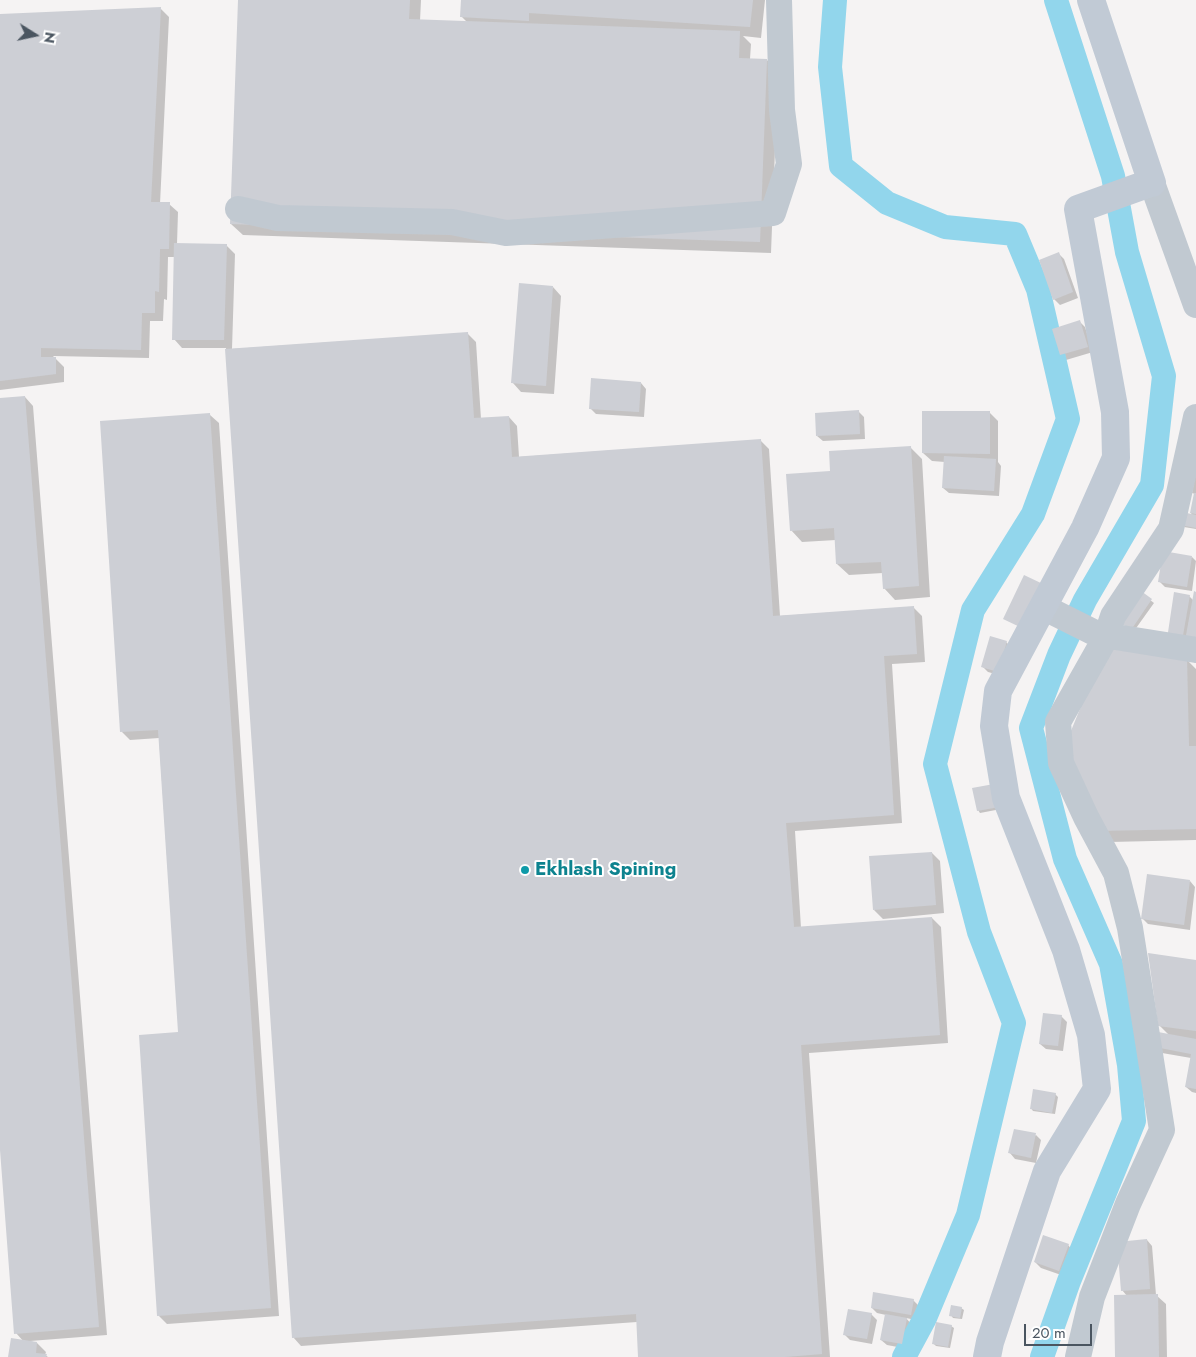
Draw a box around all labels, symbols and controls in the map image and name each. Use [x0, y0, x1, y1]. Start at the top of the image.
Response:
north arrow [10, 10, 60, 60]
text: N [39, 30, 61, 45]
place label: Ekhlash Spining [535, 859, 676, 881]
marker: Ekhlash Spining [519, 864, 531, 876]
scale bar [1026, 1314, 1094, 1346]
text: 20 m [1032, 1322, 1066, 1344]

